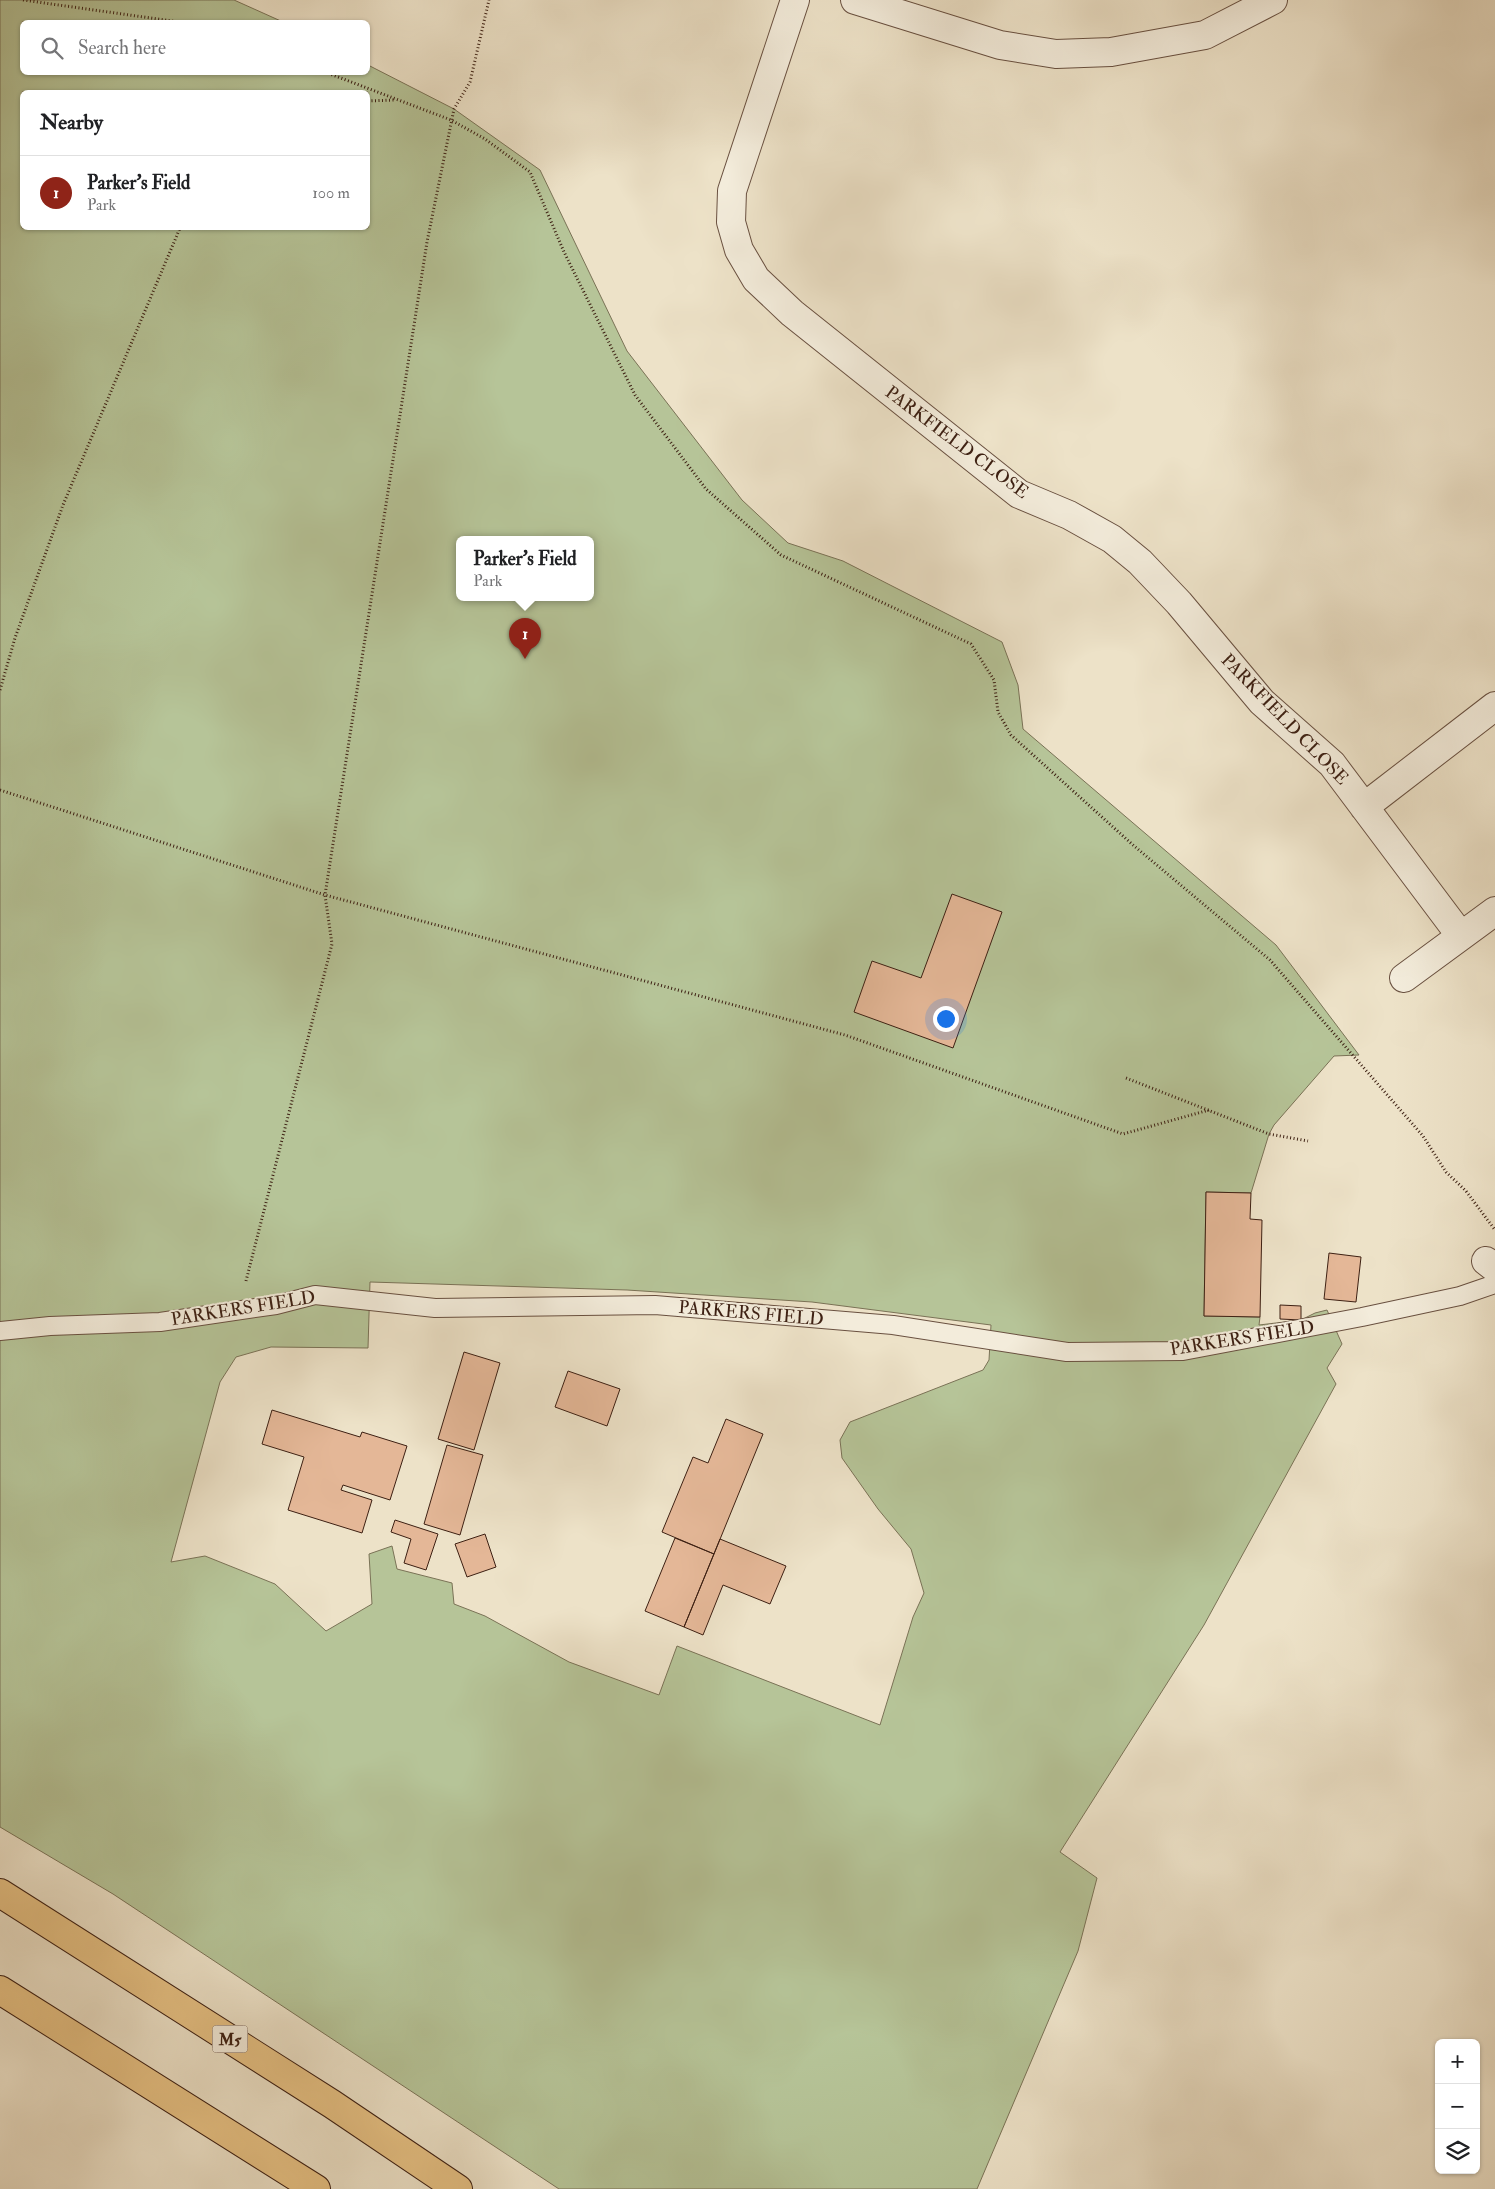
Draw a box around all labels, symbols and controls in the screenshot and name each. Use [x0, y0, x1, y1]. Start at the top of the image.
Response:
search box [20, 20, 370, 75]
icon: search [38, 34, 66, 62]
text: Search here [78, 36, 166, 60]
text: Nearby [40, 109, 103, 136]
text: Parker's Field [87, 171, 190, 195]
text: 1 [53, 183, 59, 203]
text: 100 m [312, 183, 350, 203]
text: Park [87, 195, 116, 215]
street label: PARKFIELD CLOSE [880, 381, 1033, 504]
popup [456, 536, 594, 601]
text: Parker's Field [473, 547, 577, 571]
text: Park [473, 571, 502, 591]
pin: 1 [509, 618, 541, 659]
street label: PARKFIELD CLOSE [1216, 649, 1353, 790]
your location [933, 1006, 959, 1032]
street label: PARKERS FIELD [169, 1286, 317, 1331]
street label: PARKERS FIELD [677, 1296, 825, 1331]
street label: PARKERS FIELD [1168, 1316, 1316, 1361]
road number: M5 [212, 2026, 248, 2052]
map controls [1435, 2039, 1480, 2174]
button: + [1435, 2039, 1480, 2084]
button: − [1435, 2084, 1480, 2129]
button: layers [1435, 2129, 1480, 2174]

